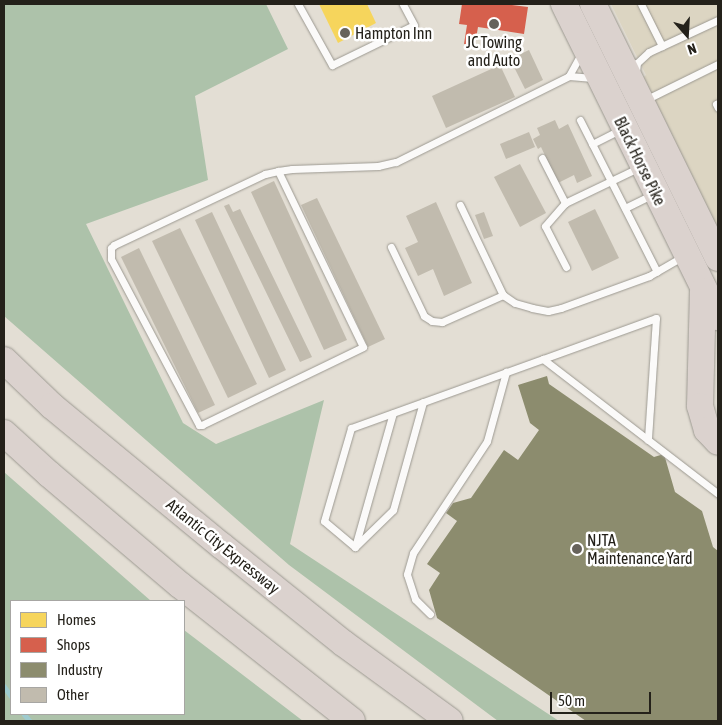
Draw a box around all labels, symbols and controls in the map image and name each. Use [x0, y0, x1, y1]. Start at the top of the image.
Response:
north arrow [662, 10, 712, 60]
marker: JC Towing and Auto [488, 18, 500, 30]
place label: Hampton Inn [355, 23, 432, 43]
marker: Hampton Inn [339, 27, 351, 39]
place label: JC Towing and Auto [466, 32, 522, 70]
text: N [685, 40, 698, 58]
street label: Black Horse Pike [610, 114, 670, 208]
street label: Atlantic City Expressway [163, 494, 283, 598]
place label: NJTA Maintenance Yard [587, 530, 693, 568]
marker: NJTA Maintenance Yard [571, 543, 583, 555]
legend [10, 600, 185, 715]
text: Homes [57, 611, 96, 628]
text: Shops [57, 636, 90, 653]
text: Industry [57, 661, 103, 678]
scale bar [552, 682, 653, 714]
text: Other [57, 686, 89, 703]
text: 50 m [558, 692, 585, 709]

